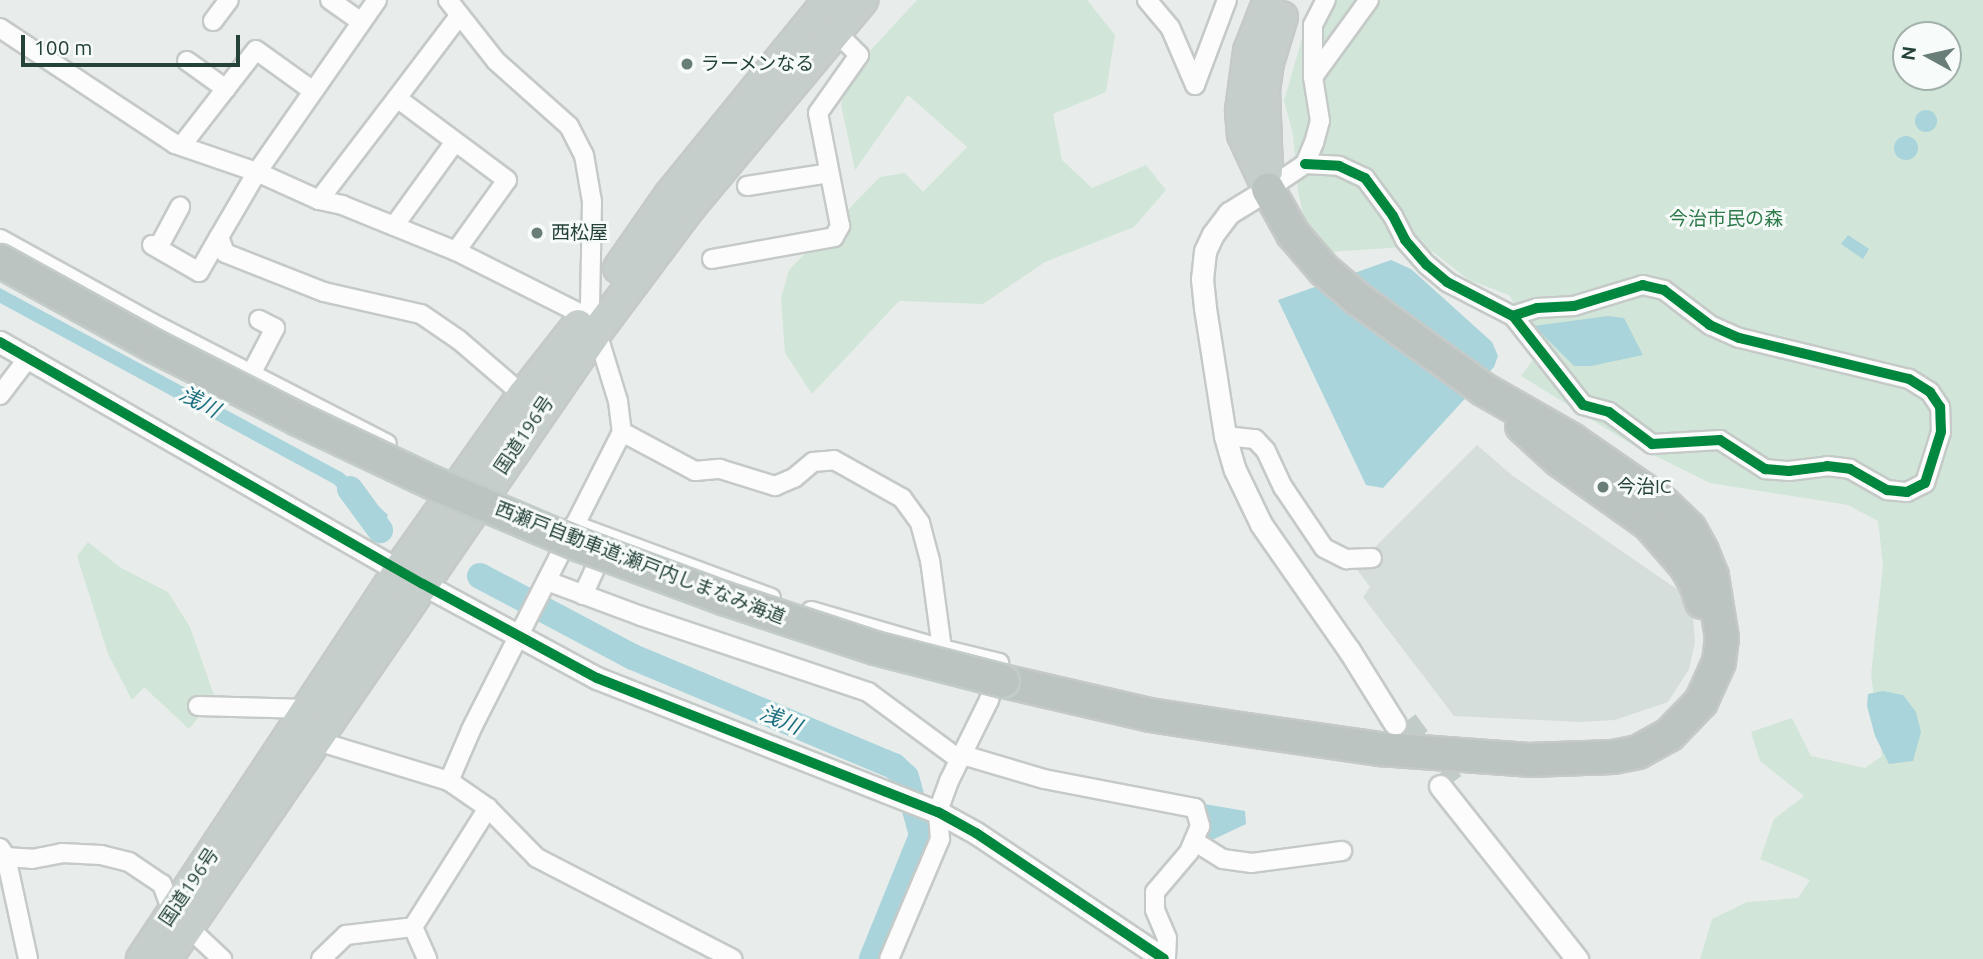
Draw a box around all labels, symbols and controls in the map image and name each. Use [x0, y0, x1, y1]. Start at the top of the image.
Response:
scale bar [24, 21, 243, 65]
north arrow [1892, 21, 1962, 91]
text: 100 m [34, 35, 92, 59]
text: N [1896, 45, 1920, 62]
place label: ラーメンなる [701, 53, 815, 75]
marker: ラーメンなる [679, 56, 695, 72]
park label: 今治市民の森 [1669, 208, 1783, 230]
place label: 西松屋 [551, 222, 608, 244]
marker: 西松屋 [529, 225, 545, 241]
water label: 浅川 [176, 380, 224, 422]
street label: 国道196号 [490, 392, 558, 478]
place label: 今治IC [1617, 476, 1672, 498]
marker: 今治IC [1595, 479, 1611, 495]
street label: 西瀬戸自動車道;瀬戸内しまなみ海道 [492, 497, 788, 629]
water label: 浅川 [757, 699, 805, 739]
street label: 国道196号 [155, 844, 223, 930]

